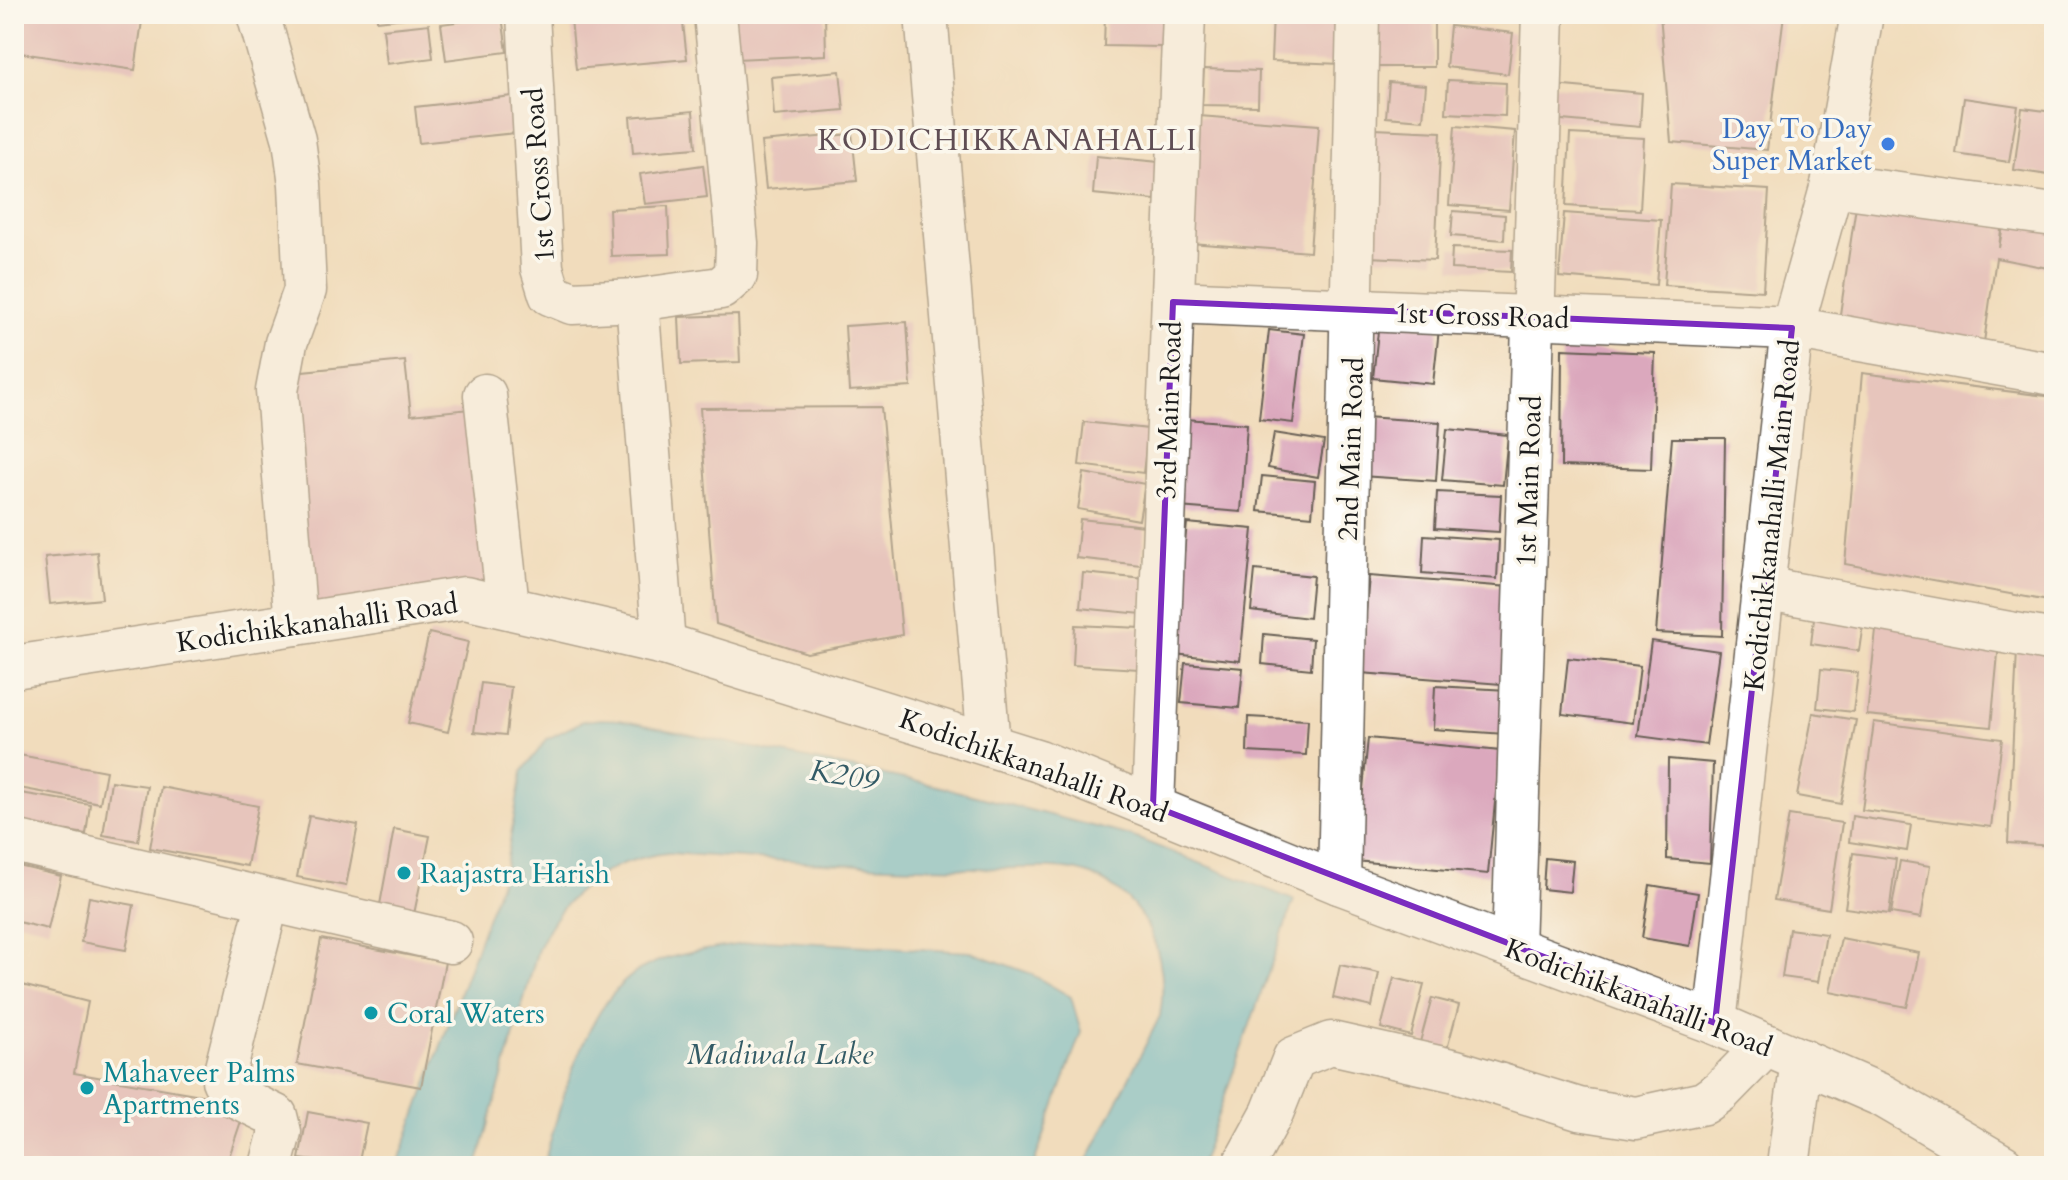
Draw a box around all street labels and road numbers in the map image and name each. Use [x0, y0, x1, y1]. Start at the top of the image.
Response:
street label: 1st Cross Road [514, 86, 564, 263]
street label: 1st Cross Road [1394, 294, 1570, 338]
street label: 3rd Main Road [1147, 320, 1191, 500]
street label: Kodichikkanahalli Main Road [1735, 337, 1809, 693]
street label: 2nd Main Road [1329, 356, 1373, 542]
street label: 1st Main Road [1507, 395, 1551, 567]
street label: Kodichikkanahalli Road [174, 584, 460, 662]
street label: Kodichikkanahalli Road [894, 700, 1173, 832]
street label: Kodichikkanahalli Road [1499, 929, 1778, 1067]

